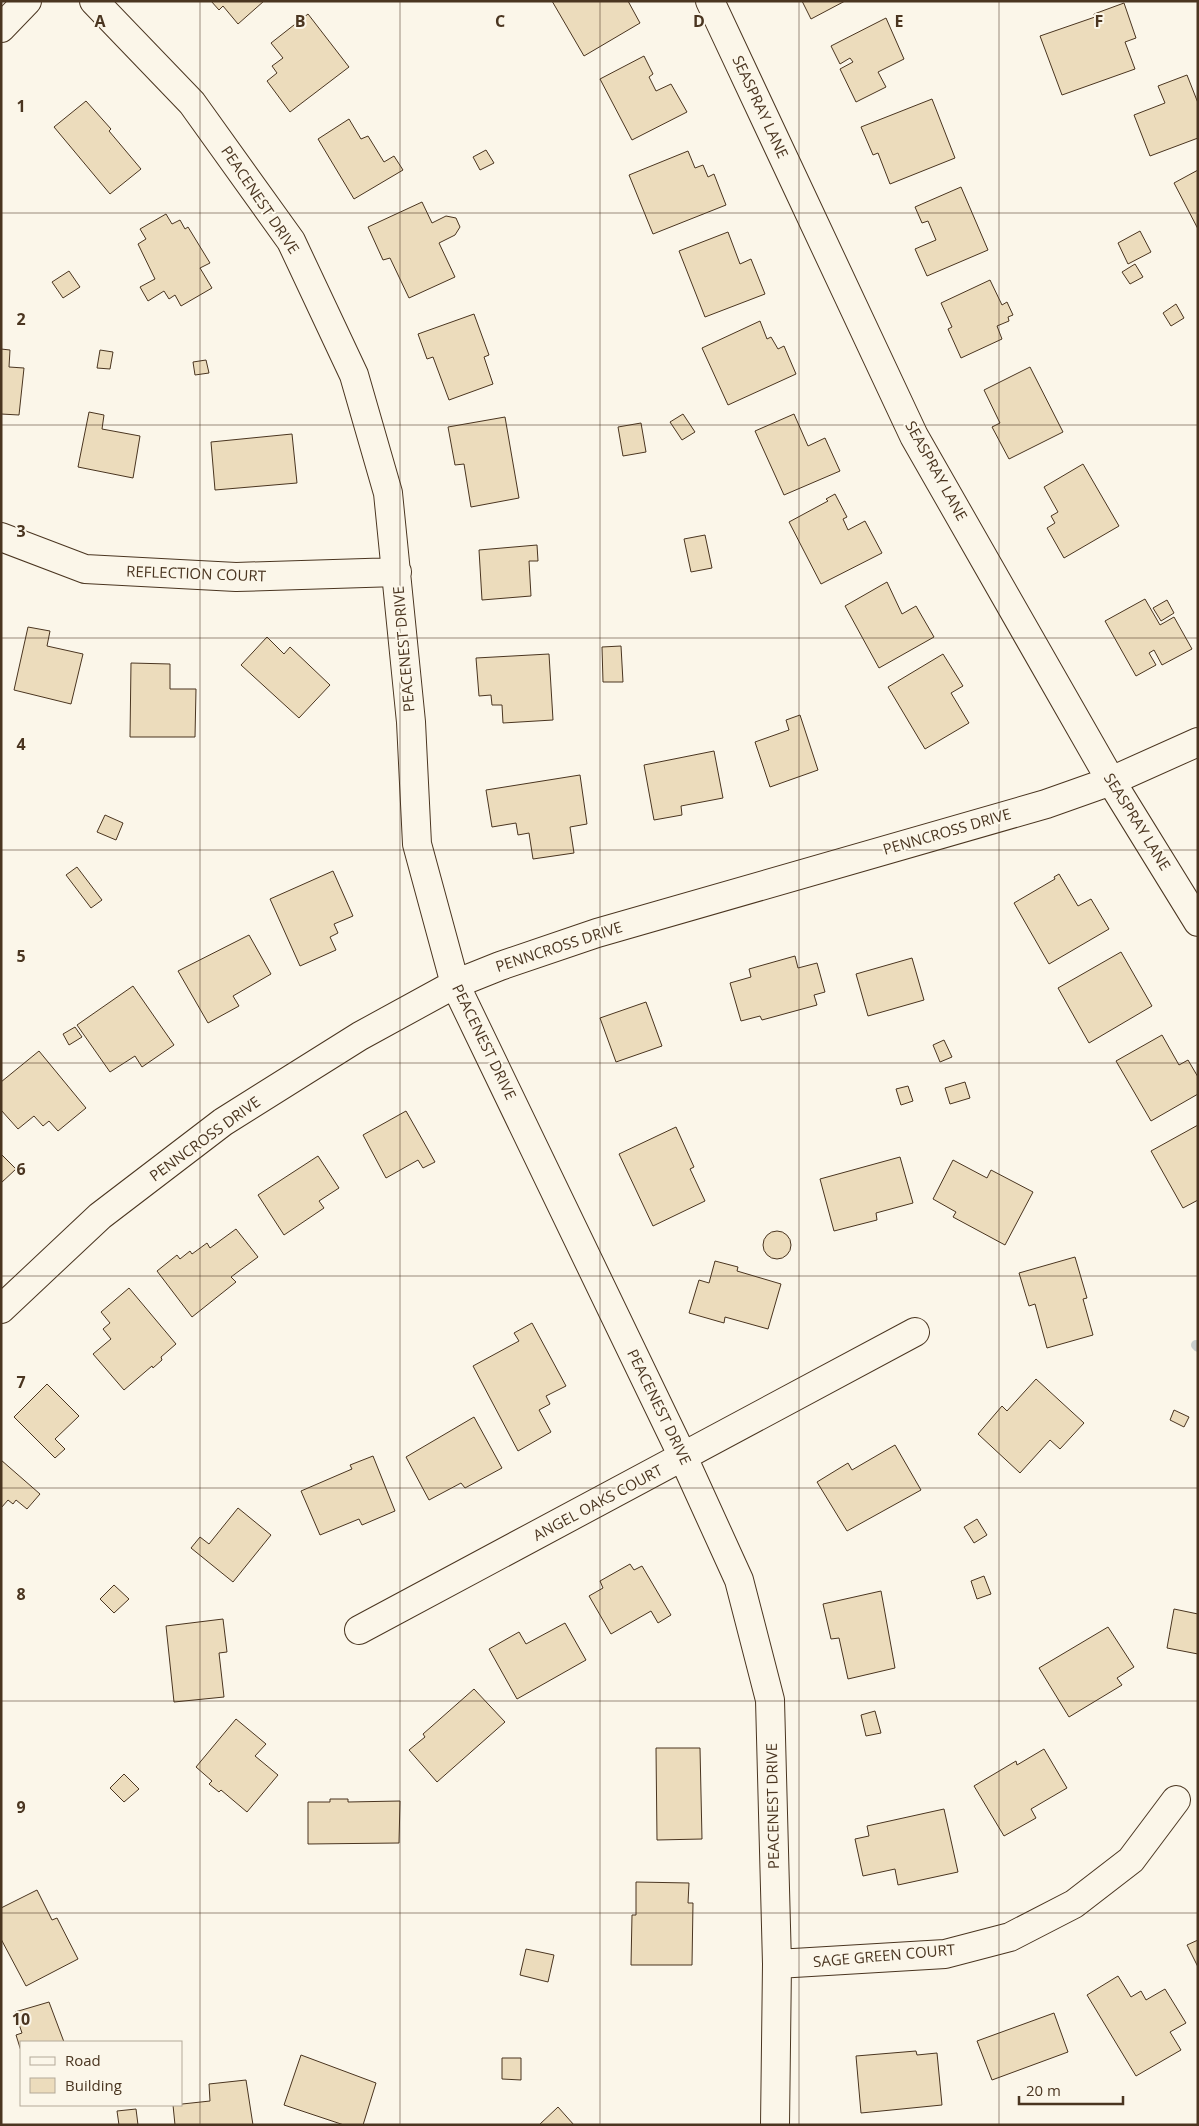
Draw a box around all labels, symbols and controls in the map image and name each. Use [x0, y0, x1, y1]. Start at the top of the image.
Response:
text: A [94, 10, 106, 32]
text: B [295, 10, 305, 32]
text: C [495, 10, 505, 32]
text: D [693, 10, 705, 32]
text: E [895, 10, 904, 32]
text: F [1095, 10, 1103, 32]
street label: SEASPRAY LANE [728, 52, 793, 161]
text: 1 [16, 95, 26, 117]
street label: PEACENEST DRIVE [217, 142, 304, 257]
text: 2 [16, 308, 26, 330]
street label: SEASPRAY LANE [901, 417, 973, 524]
text: 3 [16, 520, 26, 542]
street label: REFLECTION COURT [126, 561, 267, 585]
street label: PEACENEST DRIVE [388, 585, 418, 713]
text: 4 [16, 733, 26, 755]
street label: SEASPRAY LANE [1100, 769, 1176, 874]
street label: PENNCROSS DRIVE [880, 803, 1013, 859]
street label: PENNCROSS DRIVE [493, 916, 625, 976]
text: 5 [16, 945, 26, 967]
street label: PEACENEST DRIVE [448, 980, 522, 1103]
street label: PENNCROSS DRIVE [145, 1091, 264, 1185]
text: 6 [16, 1158, 26, 1180]
street label: PEACENEST DRIVE [623, 1345, 697, 1468]
text: 7 [16, 1371, 26, 1393]
street label: ANGEL OAKS COURT [529, 1459, 666, 1545]
text: 8 [16, 1583, 26, 1605]
street label: PEACENEST DRIVE [761, 1743, 783, 1869]
text: 9 [16, 1796, 26, 1818]
street label: SAGE GREEN COURT [812, 1939, 956, 1971]
text: 10 [12, 2008, 30, 2030]
legend [20, 2041, 182, 2106]
text: Road [65, 2050, 101, 2070]
scale bar [1019, 2074, 1123, 2106]
text: Building [65, 2075, 122, 2095]
text: 20 m [1026, 2080, 1061, 2100]

